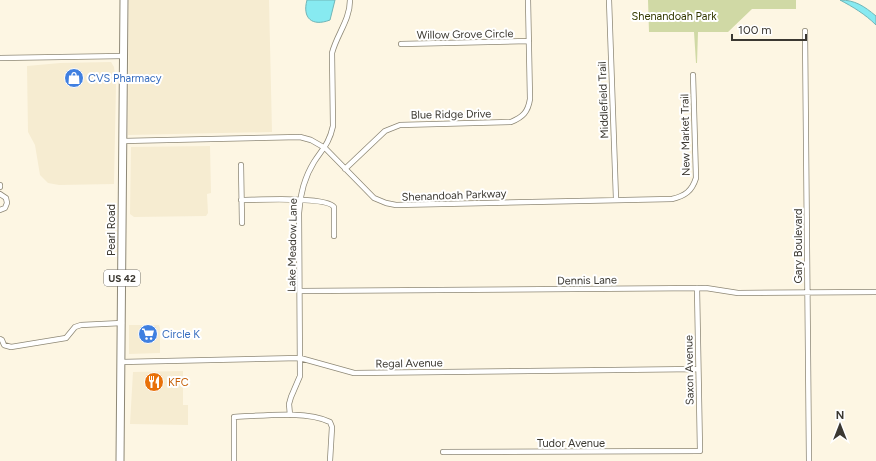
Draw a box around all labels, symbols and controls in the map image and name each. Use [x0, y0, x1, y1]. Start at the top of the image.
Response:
park label: Shenandoah Park [632, 10, 717, 23]
scale bar [732, 16, 806, 42]
text: 100 m [738, 23, 772, 37]
street label: Willow Grove Circle [417, 27, 513, 42]
street label: Middlefield Trail [596, 61, 611, 139]
shop icon: CVS Pharmacy [63, 67, 85, 89]
place label: CVS Pharmacy [88, 72, 162, 85]
street label: New Market Trail [678, 94, 693, 176]
street label: Blue Ridge Drive [411, 107, 491, 122]
street label: Shenandoah Parkway [401, 187, 507, 204]
street label: Lake Meadow Lane [285, 198, 300, 292]
street label: Pearl Road [105, 204, 118, 256]
street label: Gary Boulevard [792, 208, 805, 284]
road number: US 42 [104, 270, 140, 286]
street label: Dennis Lane [557, 273, 617, 288]
supermarket icon: Circle K [137, 323, 159, 345]
place label: Circle K [162, 328, 200, 341]
street label: Saxon Avenue [682, 335, 697, 405]
street label: Regal Avenue [375, 356, 443, 371]
restaurant icon: KFC [143, 371, 165, 393]
place label: KFC [168, 376, 189, 389]
north arrow [820, 405, 860, 445]
text: N [836, 409, 844, 422]
street label: Tudor Avenue [537, 437, 605, 450]

